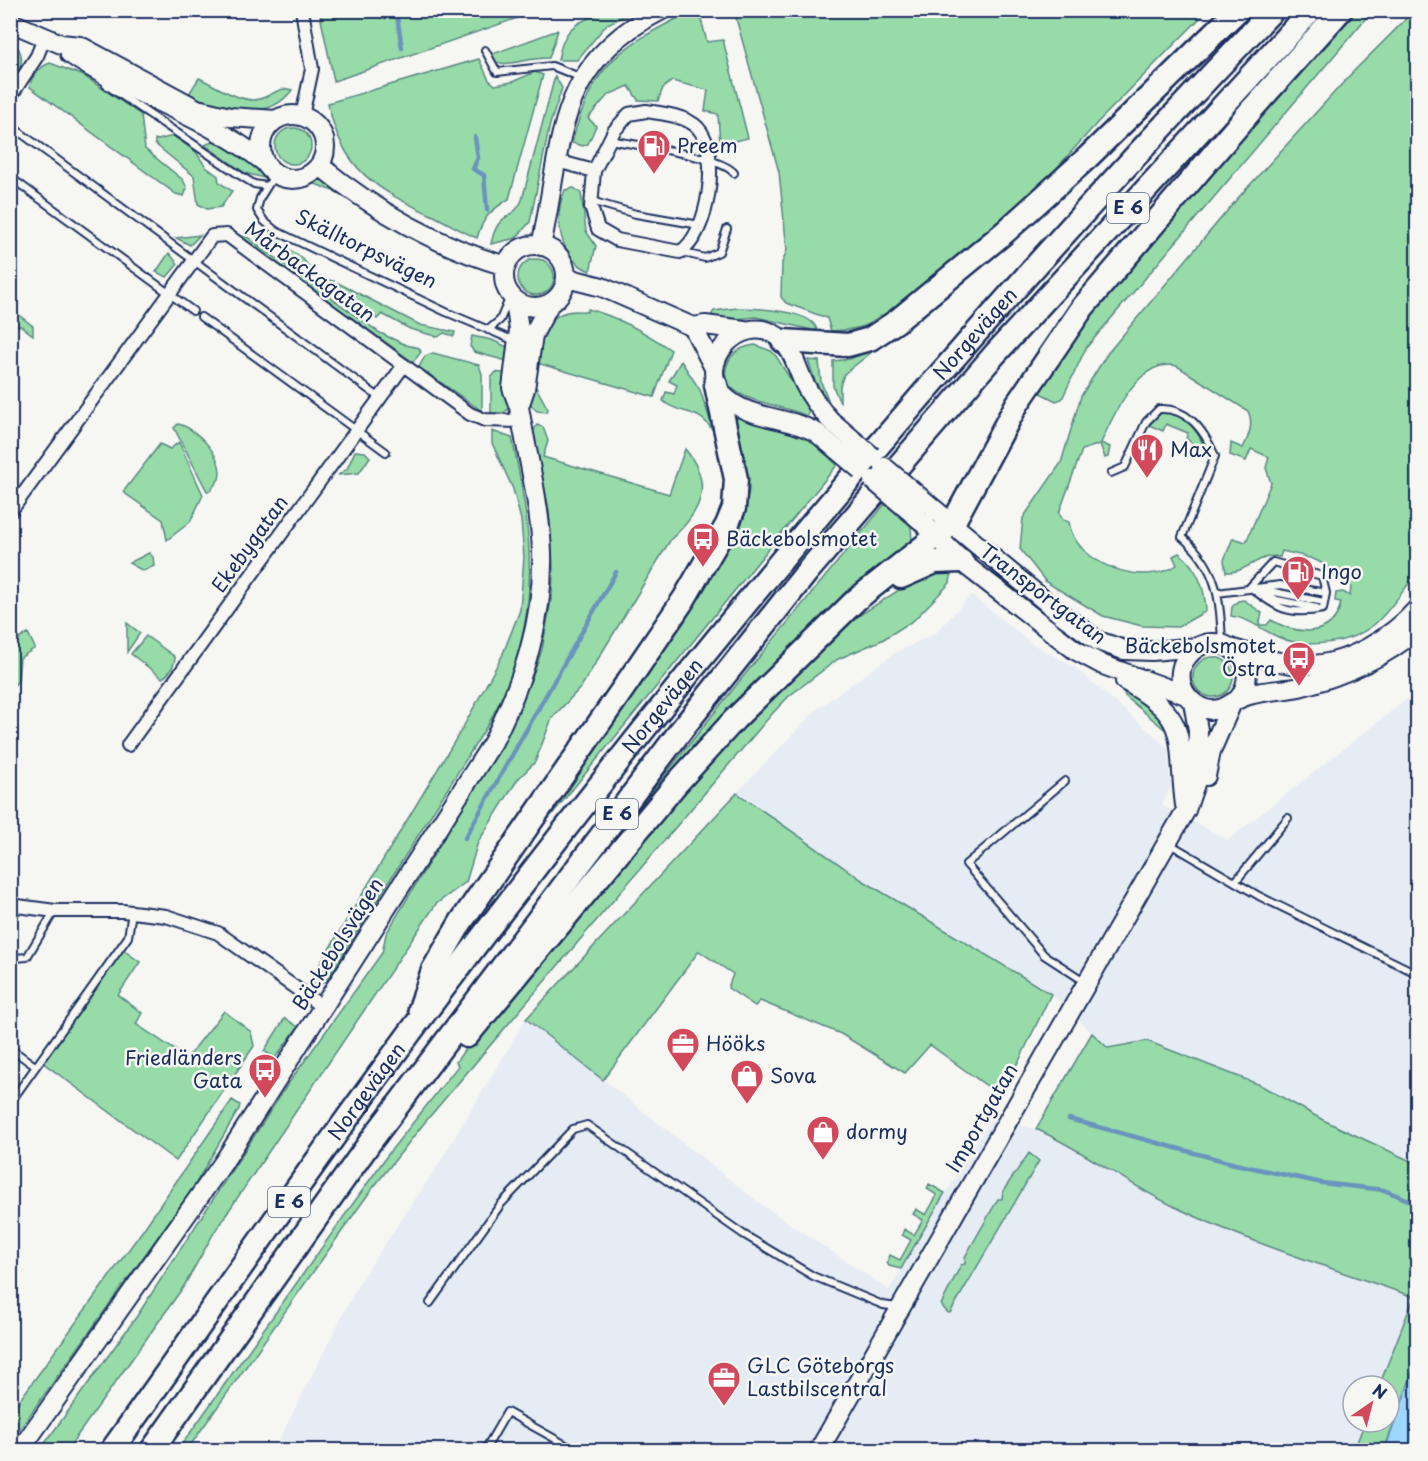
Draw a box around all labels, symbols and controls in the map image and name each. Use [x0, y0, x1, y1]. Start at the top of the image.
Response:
fuel station icon: Preem [636, 128, 672, 175]
place label: Preem [677, 130, 738, 160]
road number: E 6 [1107, 193, 1149, 223]
street label: Skälltorpsvägen [291, 201, 442, 295]
street label: Mårbackagatan [239, 214, 382, 329]
street label: Norgevägen [925, 280, 1024, 386]
restaurant icon: Max [1129, 432, 1165, 479]
place label: Max [1170, 434, 1212, 464]
street label: Ekebygatan [204, 489, 295, 598]
bus stop icon: Bäckebolsmotet [685, 521, 721, 568]
place label: Bäckebolsmotet [726, 523, 877, 553]
street label: Transportgatan [974, 536, 1113, 651]
fuel station icon: Ingo [1280, 554, 1316, 601]
place label: Ingo [1321, 556, 1362, 586]
place label: Bäckebolsmotet Östra [1125, 630, 1277, 683]
bus stop icon: Bäckebolsmotet Östra [1281, 640, 1317, 687]
street label: Norgevägen [614, 651, 710, 759]
road number: E 6 [596, 799, 638, 829]
street label: Bäckebolsvägen [284, 871, 390, 1016]
office icon: Hööks [665, 1026, 701, 1073]
place label: Hööks [706, 1028, 765, 1058]
street label: Norgevägen [320, 1036, 412, 1146]
place label: Friedländers Gata [125, 1042, 242, 1095]
bus stop icon: Friedländers Gata [247, 1052, 283, 1099]
street label: Importgatan [938, 1057, 1025, 1178]
shop icon: Sova [729, 1058, 765, 1105]
place label: Sova [770, 1060, 817, 1090]
shop icon: dormy [805, 1114, 841, 1161]
place label: dormy [846, 1116, 908, 1146]
road number: E 6 [268, 1187, 310, 1217]
place label: GLC Göteborgs Lastbilscentral [747, 1350, 894, 1403]
office icon: GLC Göteborgs Lastbilscentral [706, 1360, 742, 1407]
north arrow [1341, 1374, 1401, 1434]
text: N [1368, 1377, 1392, 1404]

